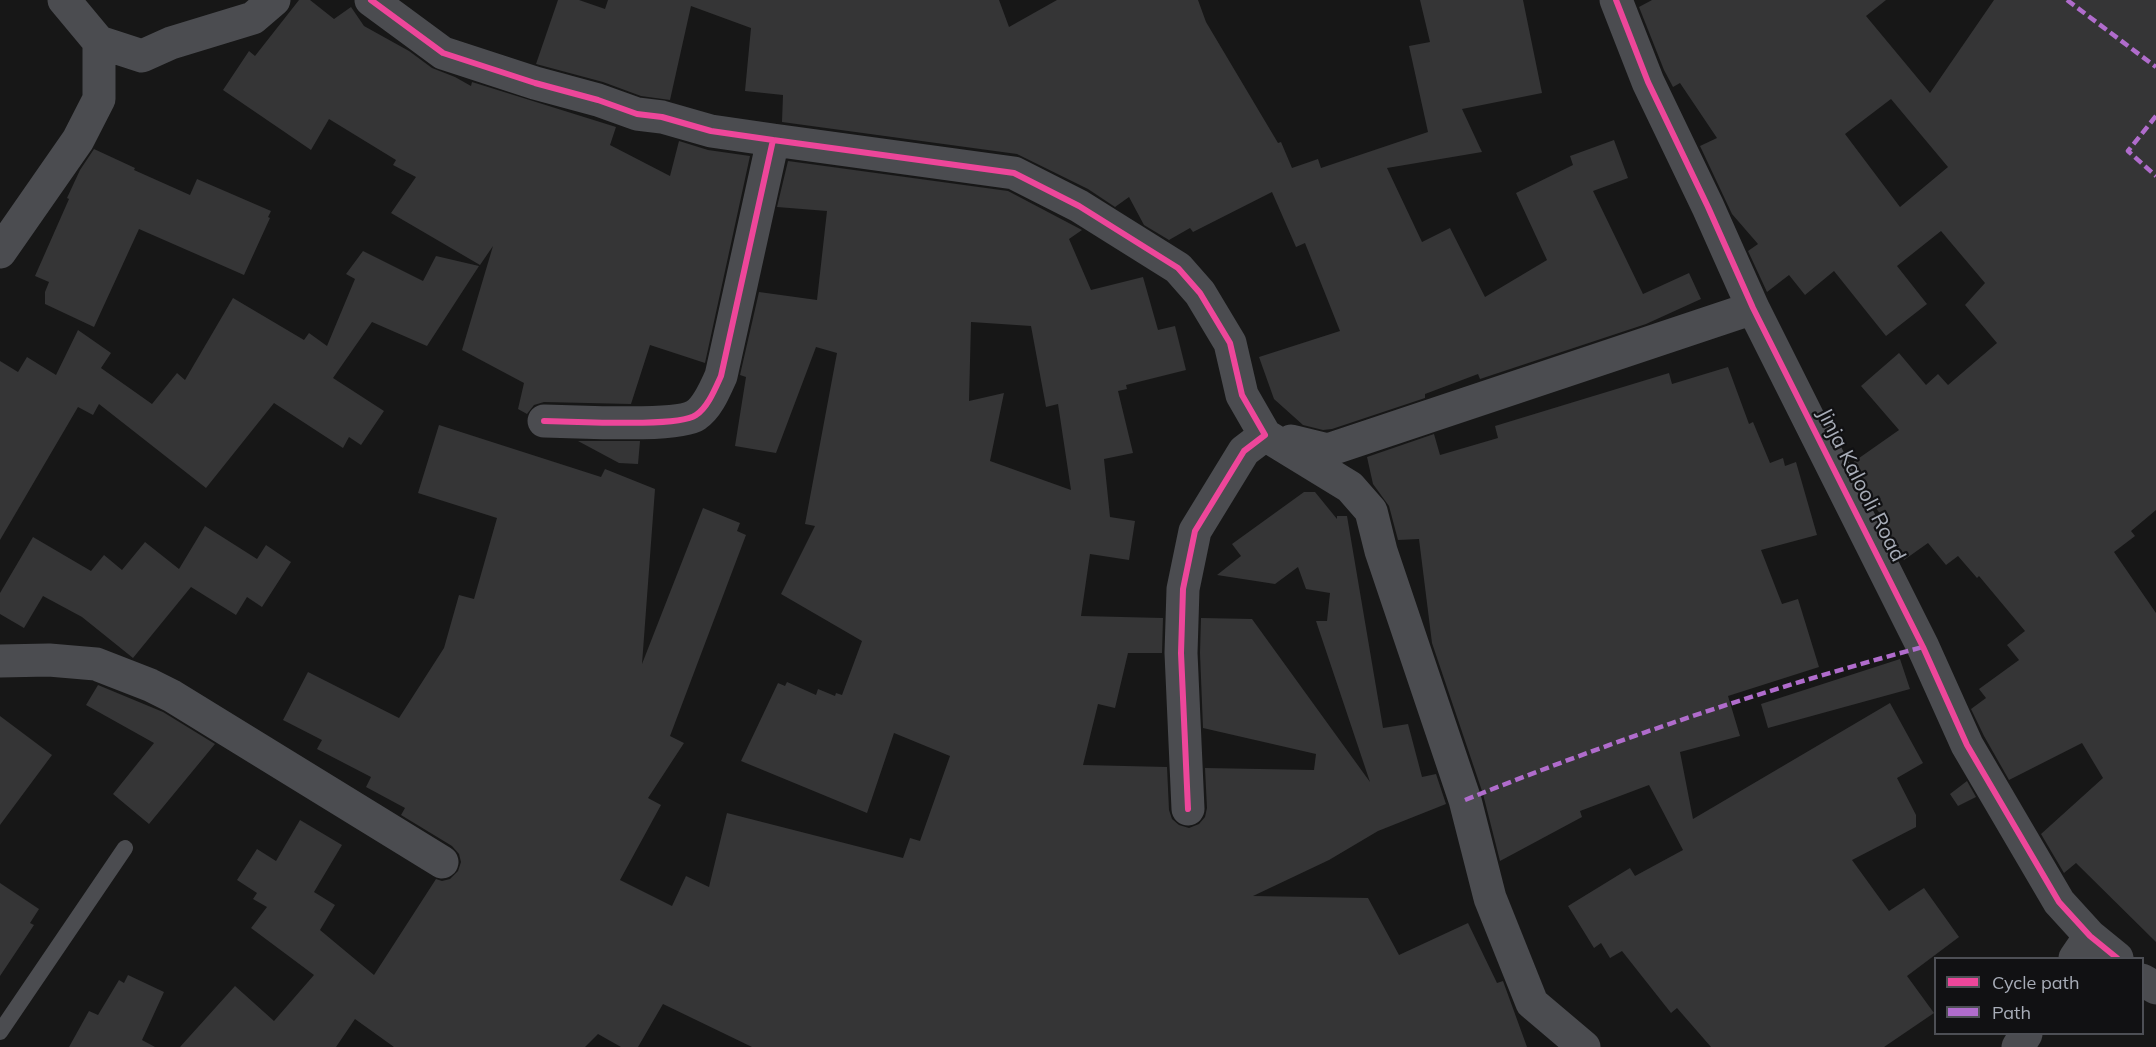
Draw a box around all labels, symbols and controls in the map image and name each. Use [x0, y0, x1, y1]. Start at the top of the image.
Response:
street label: Jinja Kalooli Road [1811, 404, 1911, 566]
legend [1934, 957, 2144, 1035]
text: Cycle path [1992, 971, 2079, 994]
text: Path [1992, 1001, 2031, 1024]

